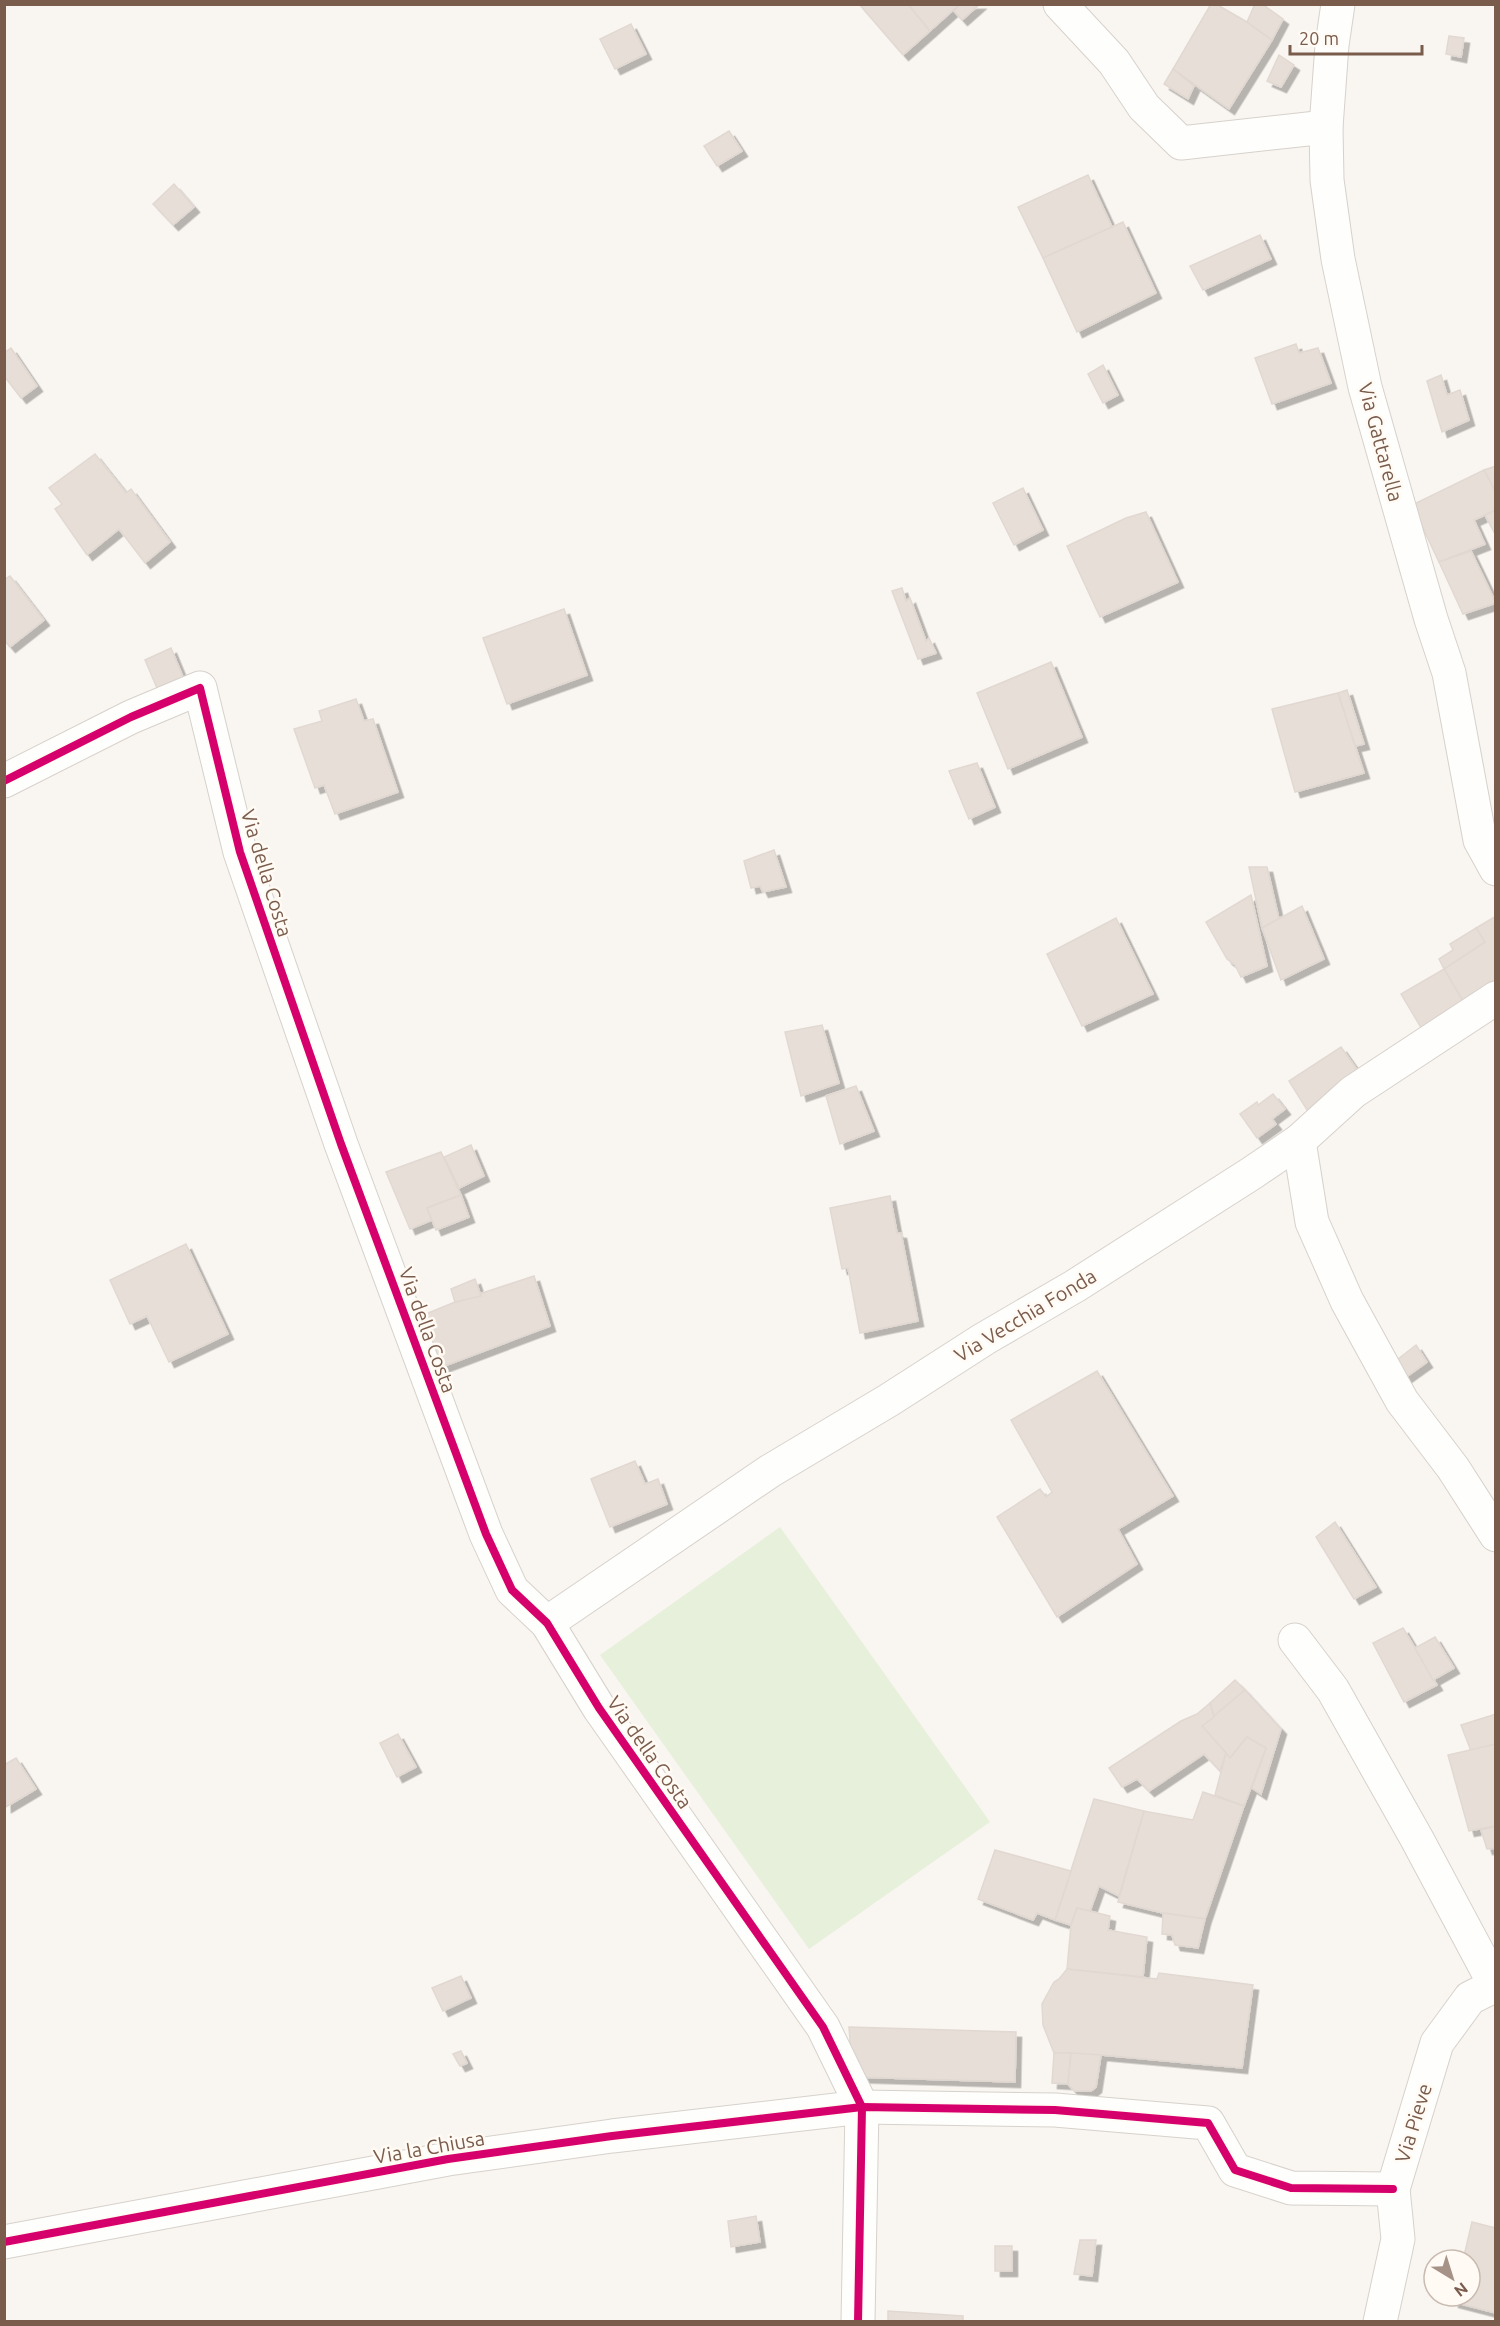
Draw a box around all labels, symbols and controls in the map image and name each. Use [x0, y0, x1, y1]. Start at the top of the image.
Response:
scale bar [1290, 18, 1422, 56]
text: 20 m [1299, 28, 1339, 48]
street label: Via Gattarella [1354, 380, 1408, 504]
street label: Via della Costa [237, 807, 297, 939]
street label: Via della Costa [395, 1264, 461, 1396]
street label: Via Vecchia Fonda [950, 1264, 1100, 1366]
street label: Via della Costa [603, 1691, 697, 1813]
street label: Via Pieve [1390, 2081, 1436, 2165]
street label: Via la Chiusa [372, 2126, 486, 2168]
north arrow [1422, 2248, 1482, 2308]
text: N [1451, 2279, 1471, 2301]

